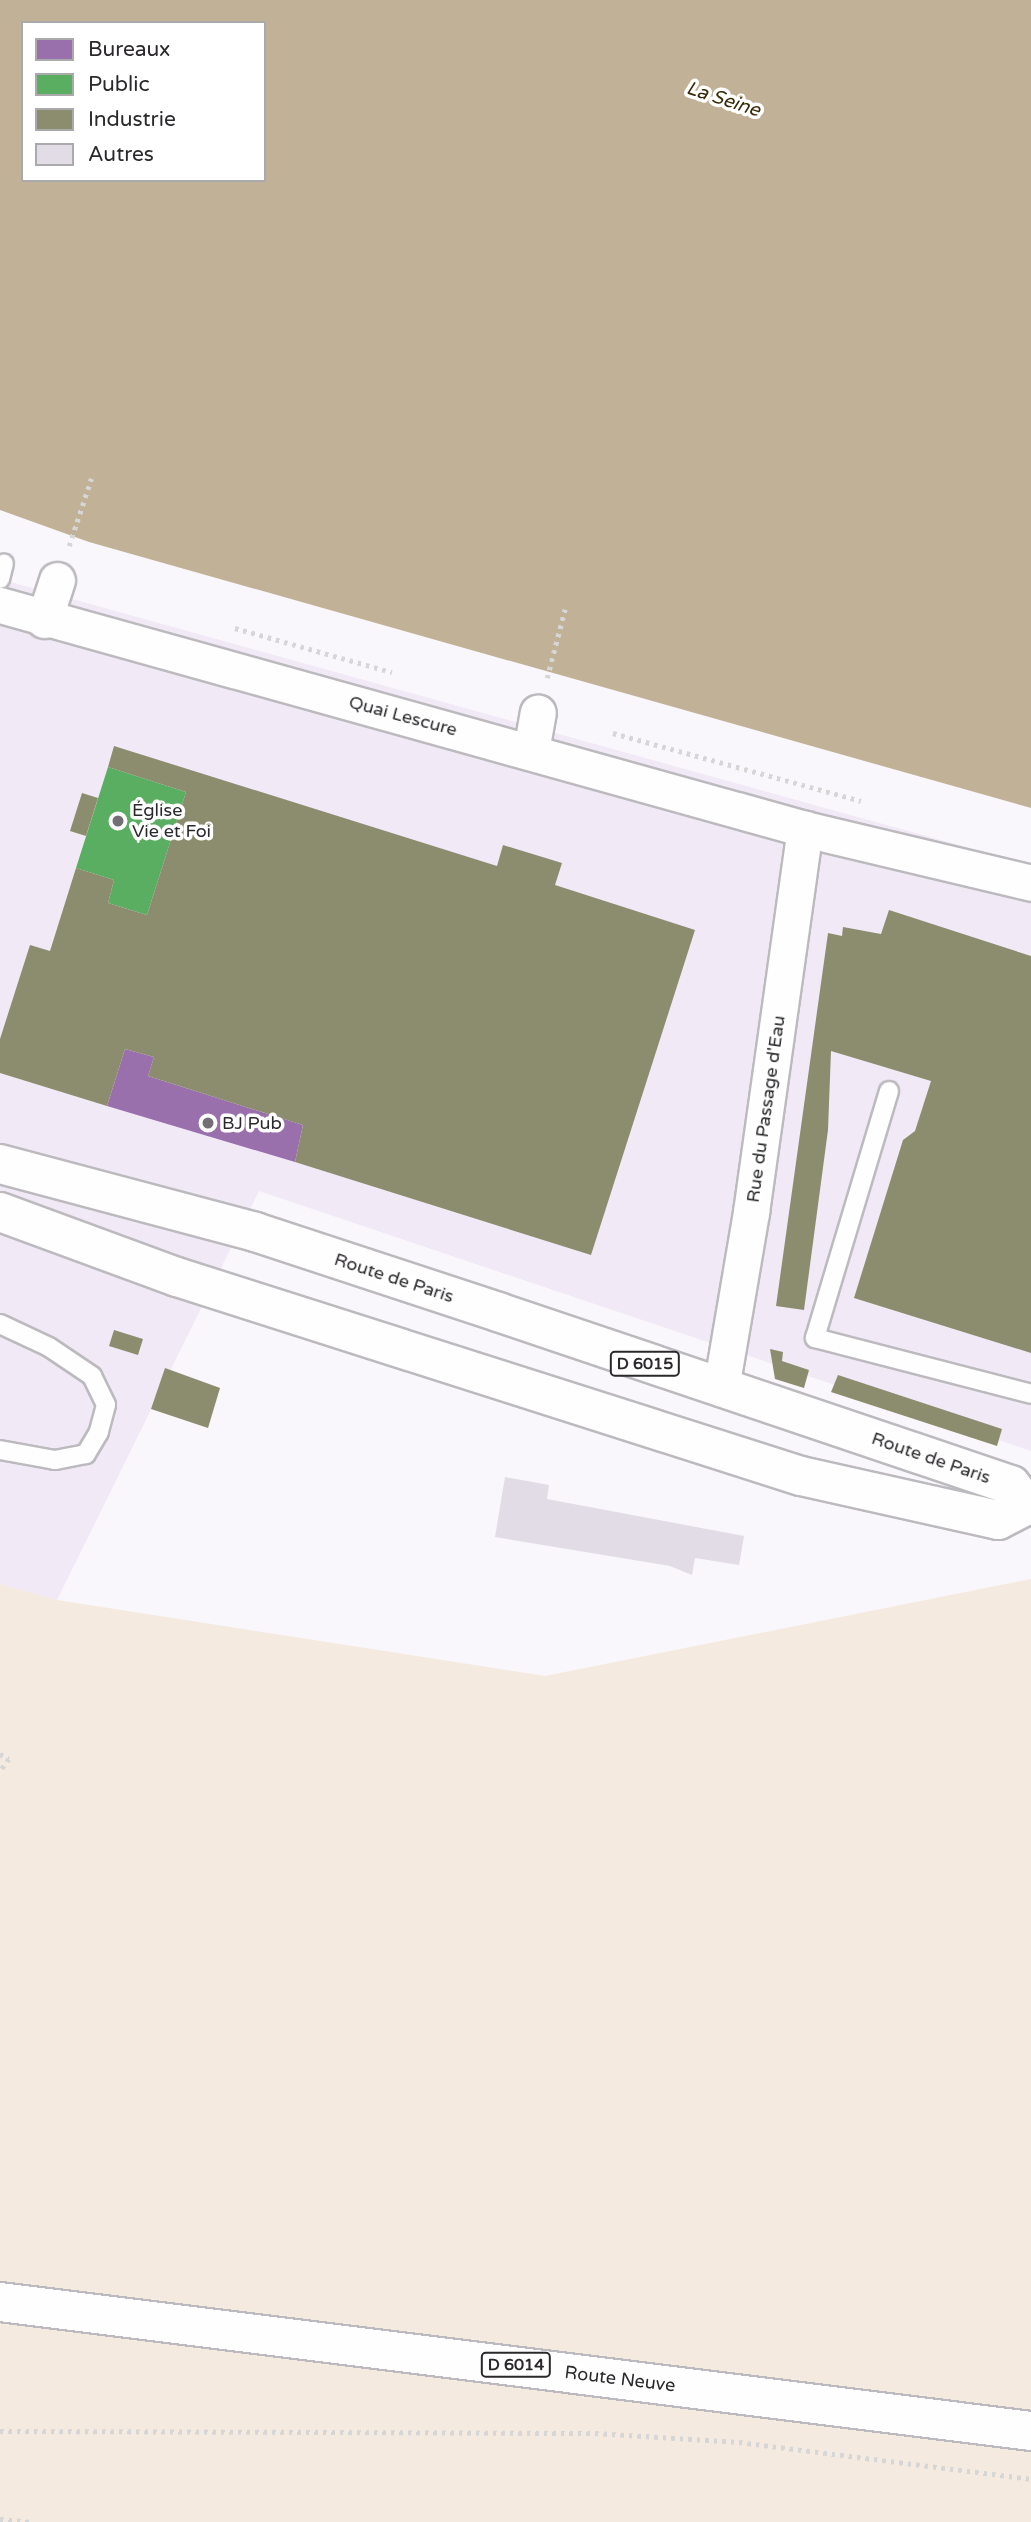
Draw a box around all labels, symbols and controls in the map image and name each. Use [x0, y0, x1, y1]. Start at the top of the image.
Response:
legend [21, 21, 266, 182]
text: Bureaux [88, 37, 170, 62]
text: Public [88, 72, 150, 97]
water label: La Seine [683, 77, 763, 123]
text: Industrie [88, 107, 176, 132]
text: Autres [88, 142, 154, 167]
street label: Quai Lescure [346, 691, 460, 741]
place label: Église Vie et Foi [132, 800, 211, 842]
marker: Église Vie et Foi [110, 813, 126, 829]
street label: Rue du Passage d'Eau [742, 1014, 790, 1204]
place label: BJ Pub [222, 1112, 282, 1134]
marker: BJ Pub [200, 1115, 216, 1131]
street label: Route de Paris [332, 1249, 456, 1307]
road number: D 6015 [608, 1352, 682, 1376]
street label: Route de Paris [869, 1428, 993, 1488]
road number: D 6014 [479, 2352, 553, 2378]
street label: Route Neuve [563, 2361, 677, 2397]

